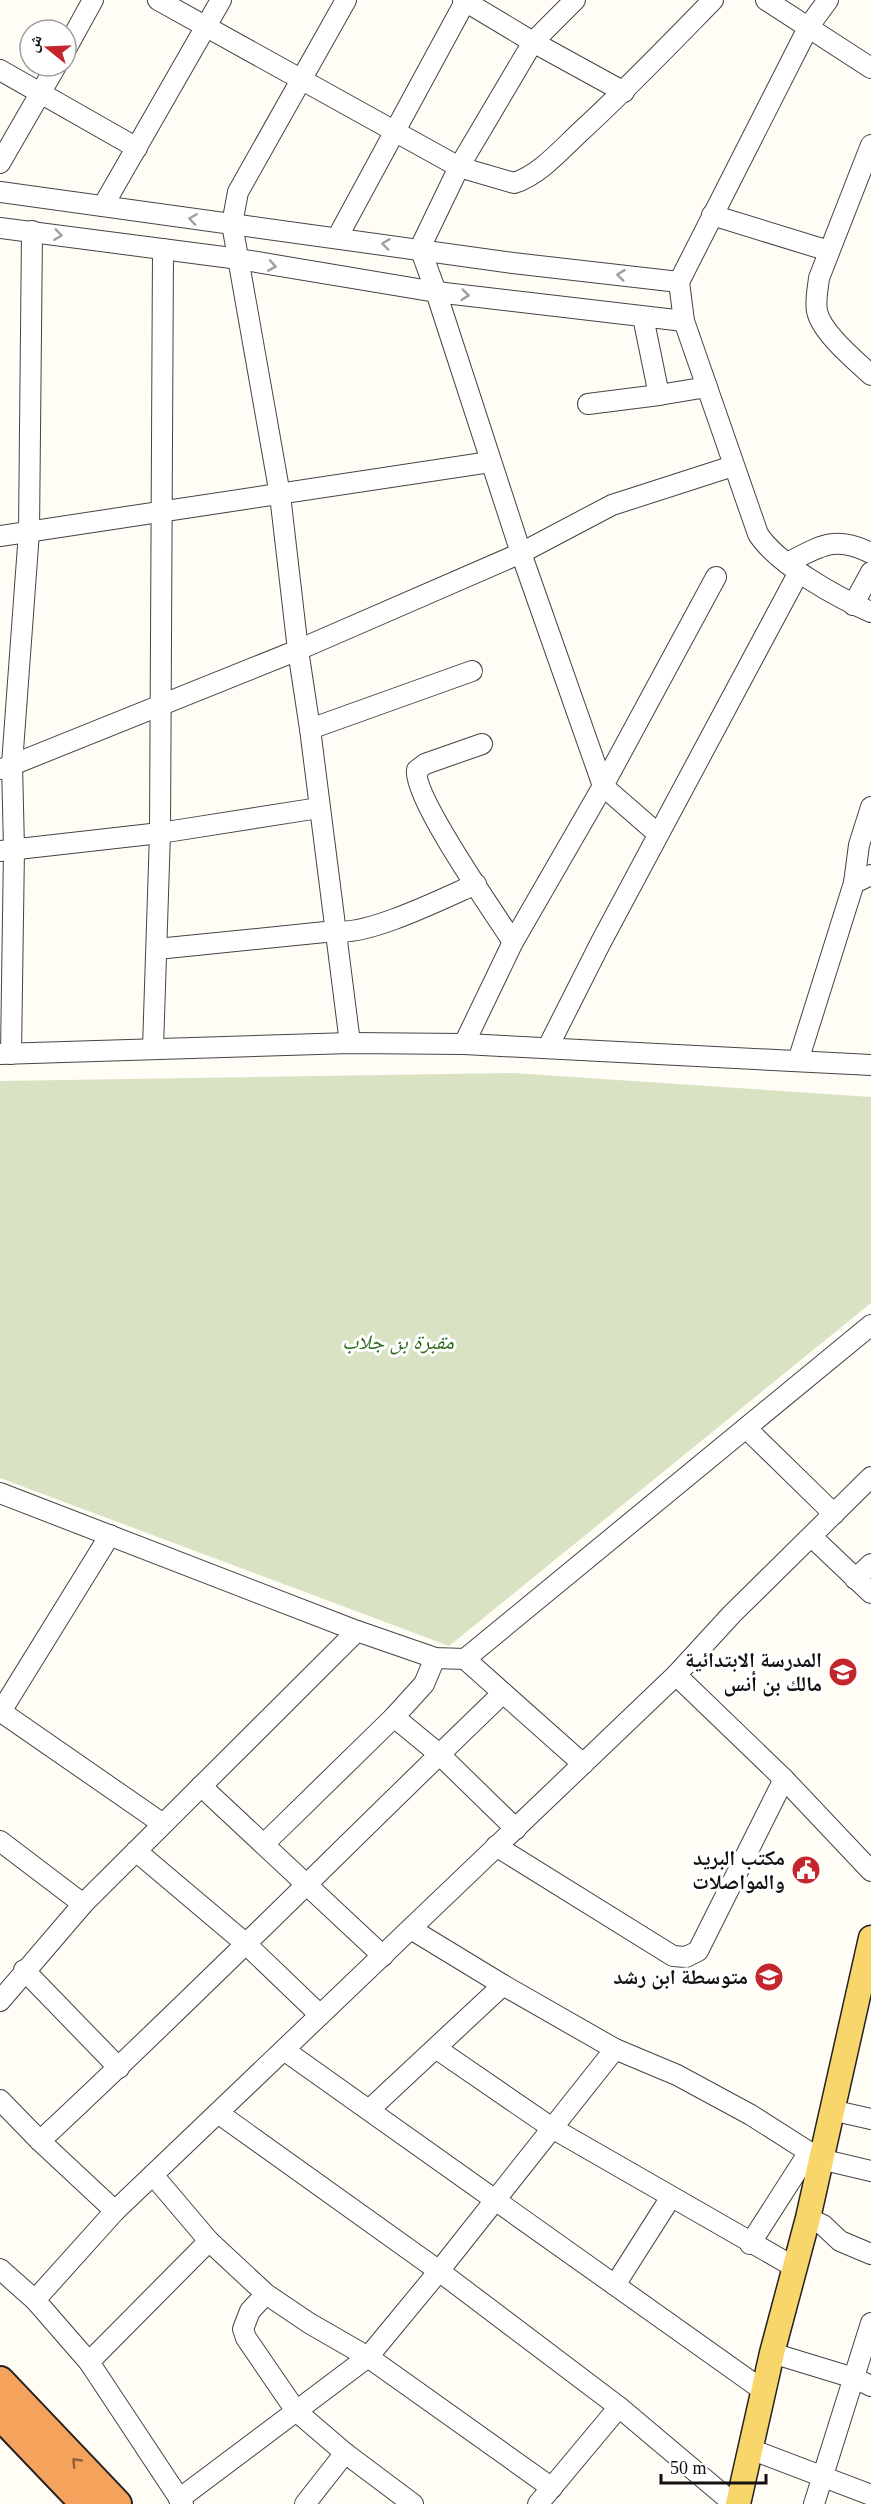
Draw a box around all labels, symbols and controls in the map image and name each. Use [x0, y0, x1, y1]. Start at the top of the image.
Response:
north arrow [18, 18, 78, 78]
text: ش [24, 33, 46, 55]
one-way arrow [188, 213, 197, 225]
one-way arrow [53, 228, 63, 240]
one-way arrow [382, 238, 391, 251]
one-way arrow [266, 259, 276, 272]
one-way arrow [616, 270, 626, 282]
one-way arrow [460, 288, 469, 301]
park label: مقبرة بن جلاب [342, 1330, 454, 1355]
place label: المدرسة الابتدائية مالك بن أنس [685, 1648, 822, 1697]
school or university icon: المدرسة الابتدائية مالك بن أنس [827, 1656, 859, 1688]
place label: مكتب البريد والمواصلات [692, 1846, 785, 1894]
public building icon: مكتب البريد والمواصلات [790, 1854, 822, 1886]
school or university icon: متوسطة ابن رشد [753, 1961, 785, 1993]
place label: متوسطة ابن رشد [613, 1965, 748, 1990]
scale bar [661, 2447, 766, 2485]
one-way arrow [73, 2458, 84, 2469]
text: 50 m [670, 2458, 707, 2478]

